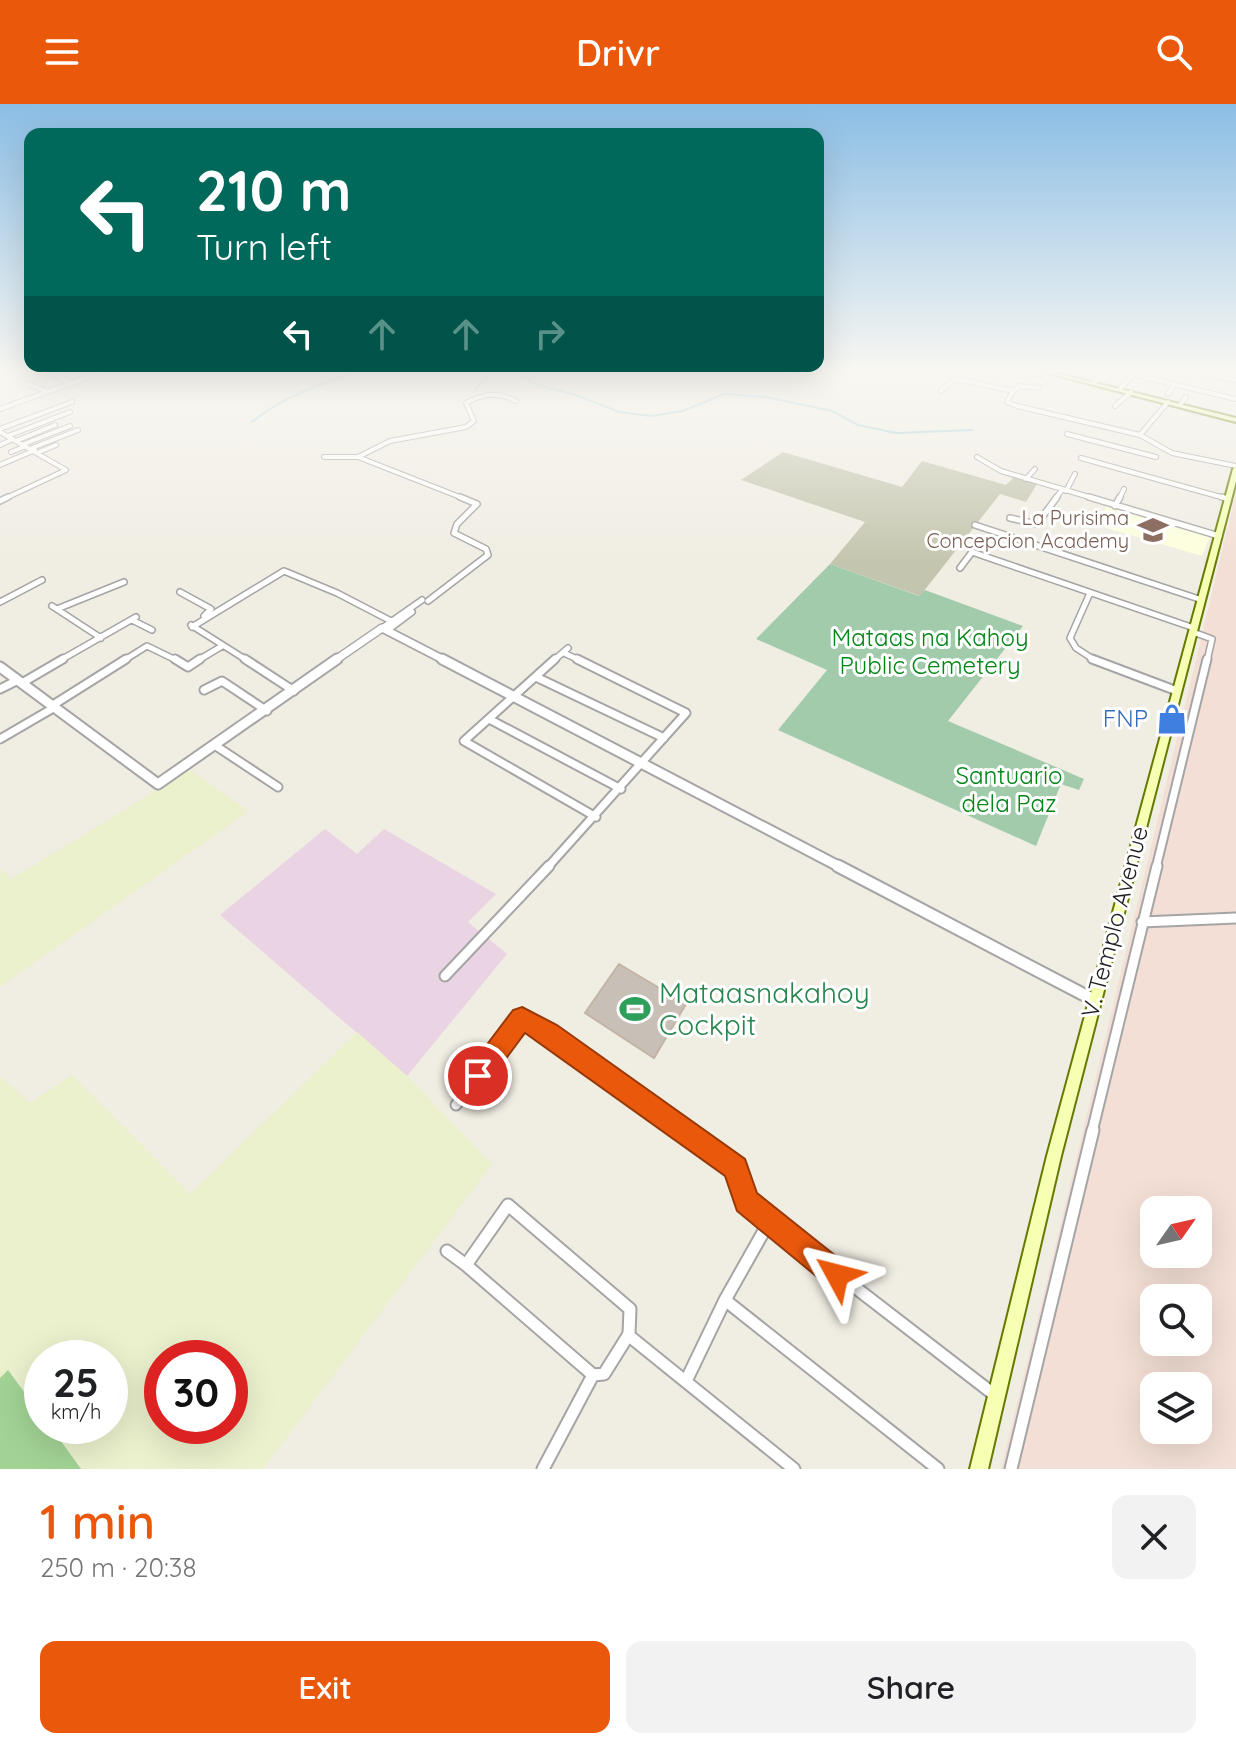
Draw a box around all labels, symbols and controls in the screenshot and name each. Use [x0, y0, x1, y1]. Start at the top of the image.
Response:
icon: menu [40, 30, 84, 74]
text: Drivr [576, 30, 660, 75]
icon: search [1152, 30, 1196, 74]
text: 210 m [196, 155, 351, 225]
icon: left [64, 160, 168, 264]
text: Turn left [196, 224, 332, 269]
icon: left [276, 312, 320, 356]
icon: ahead [360, 312, 404, 356]
icon: ahead [444, 312, 488, 356]
icon: right [528, 312, 572, 356]
place label: La Purisima Concepcion Academy [926, 505, 1129, 553]
school or university icon: La Purisima Concepcion Academy [1136, 513, 1170, 547]
park label: Mataas na Kahoy Public Cemetery [831, 622, 1029, 680]
shop icon: FNP [1155, 702, 1189, 736]
place label: FNP [1103, 703, 1148, 733]
park label: Santuario dela Paz [955, 760, 1063, 818]
street label: V. Templo Avenue [1074, 823, 1154, 1021]
place label: Mataasnakahoy Cockpit [659, 975, 870, 1042]
sports icon: Mataasnakahoy Cockpit [618, 992, 652, 1026]
pin [444, 1042, 512, 1110]
icon: arrive [456, 1054, 500, 1098]
north arrow [1140, 1196, 1212, 1268]
map controls [1140, 1196, 1212, 1444]
position arrow [795, 1233, 879, 1317]
button: search [1140, 1284, 1212, 1356]
speed limit sign: 30 [144, 1340, 248, 1444]
text: 25 [53, 1357, 99, 1407]
button: layers [1140, 1372, 1212, 1444]
text: km/h [51, 1399, 101, 1424]
text: 1 min [40, 1491, 155, 1551]
button: close [1112, 1495, 1196, 1579]
text: 250 m · 20:38 [40, 1551, 197, 1584]
button: Exit [40, 1641, 610, 1733]
button: Share [626, 1641, 1196, 1733]

